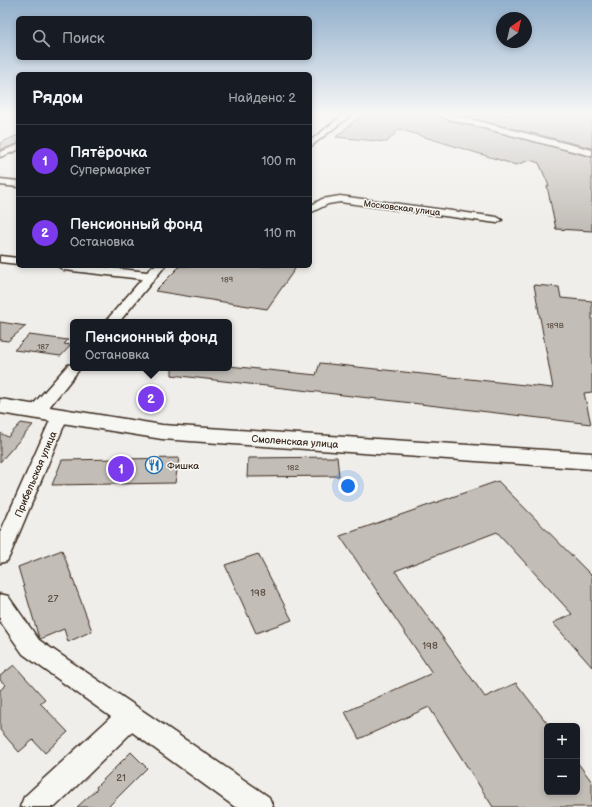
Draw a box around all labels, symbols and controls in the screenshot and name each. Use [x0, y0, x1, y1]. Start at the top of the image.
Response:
north arrow [496, 12, 532, 48]
search box [16, 16, 312, 60]
icon: search [30, 27, 52, 49]
text: Поиск [62, 29, 105, 48]
text: Рядом [32, 88, 83, 108]
text: Найдено: 2 [228, 90, 296, 106]
text: Пятёрочка [70, 143, 147, 162]
text: 1 [42, 153, 48, 169]
text: 100 m [261, 153, 296, 169]
text: Супермаркет [70, 162, 151, 178]
street label: Московская улица [363, 198, 442, 219]
text: Пенсионный фонд [70, 215, 202, 234]
text: 2 [41, 225, 49, 241]
text: 110 m [264, 225, 296, 241]
text: Остановка [70, 234, 135, 250]
house number: 189 [221, 275, 234, 284]
popup [70, 319, 232, 371]
house number: 189В [546, 321, 564, 330]
text: Пенсионный фонд [85, 328, 217, 347]
house number: 187 [37, 342, 49, 351]
text: Остановка [85, 347, 149, 363]
pin: 2 [138, 384, 164, 414]
street label: Прибельская улица [12, 429, 60, 519]
street label: Смоленская улица [251, 433, 339, 451]
pin: 1 [108, 454, 134, 484]
restaurant icon: Фишка [144, 455, 164, 475]
place label: Фишка [167, 460, 199, 472]
house number: 182 [287, 463, 300, 472]
your location [338, 476, 358, 496]
house number: 198 [250, 587, 266, 599]
house number: 27 [48, 593, 58, 605]
house number: 198 [422, 640, 438, 652]
map controls [544, 723, 580, 795]
button: + [544, 723, 580, 759]
button: − [544, 759, 580, 795]
house number: 21 [116, 772, 126, 784]

